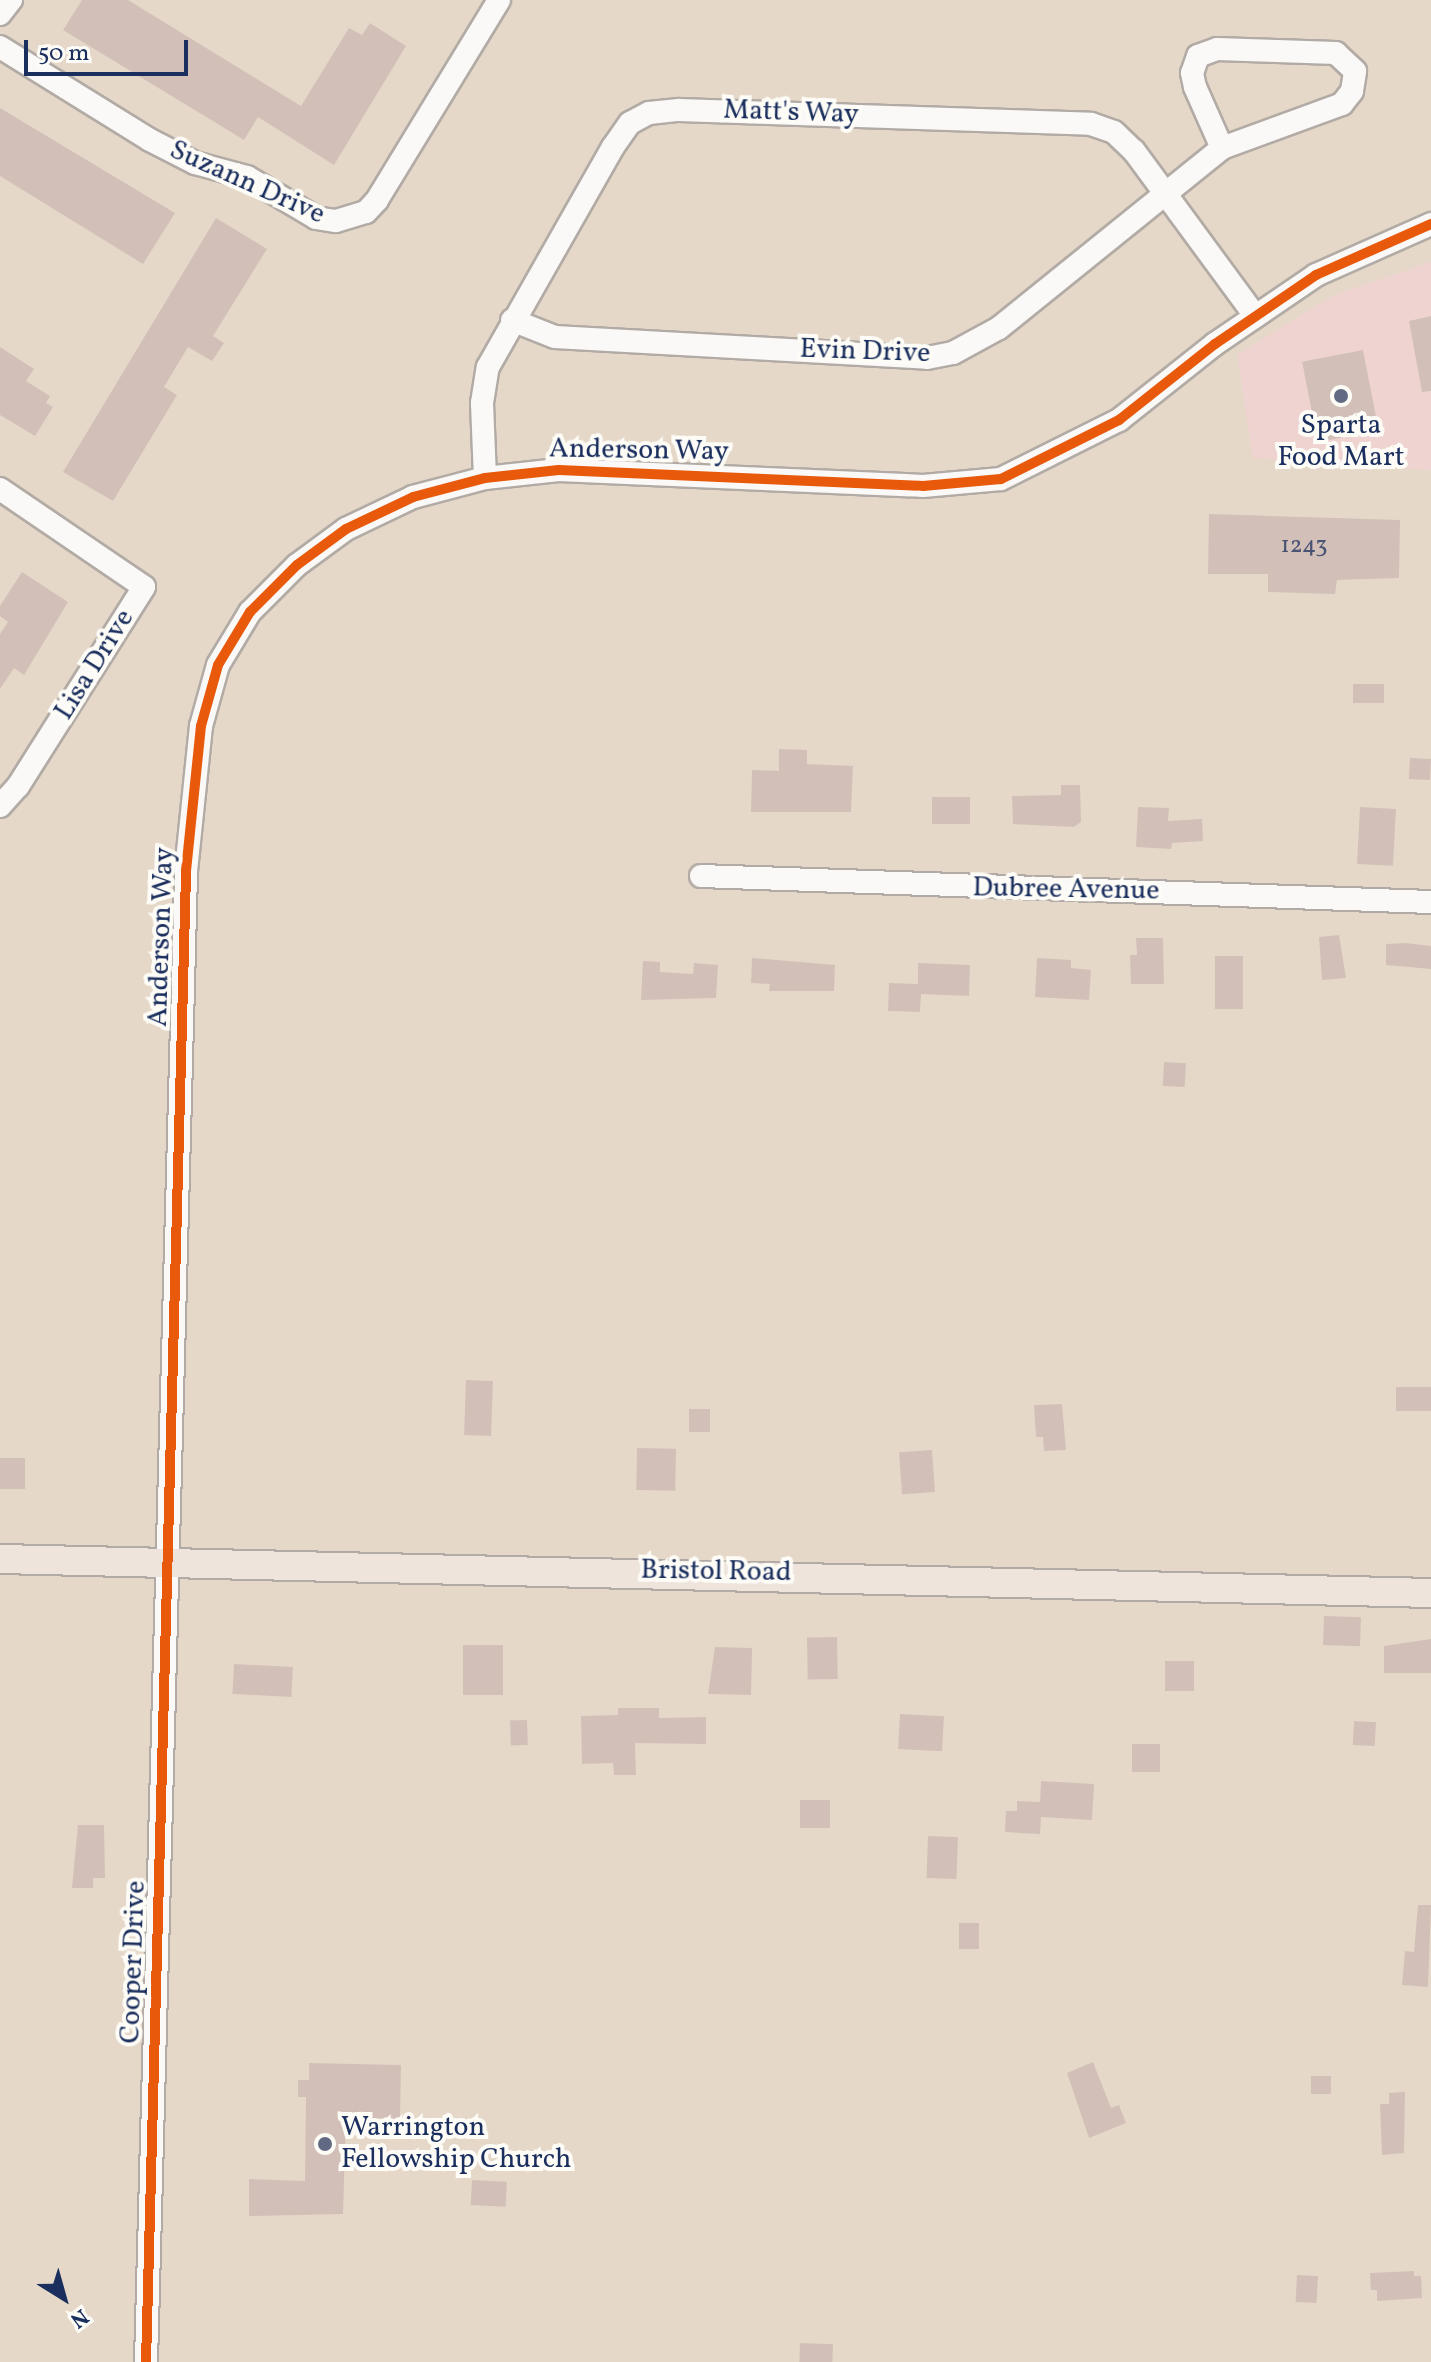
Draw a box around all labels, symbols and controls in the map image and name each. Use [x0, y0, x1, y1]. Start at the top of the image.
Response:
scale bar [28, 24, 192, 74]
text: 50 m [38, 37, 90, 71]
street label: Matt's Way [722, 94, 860, 132]
street label: Suzann Drive [164, 134, 330, 232]
street label: Evin Drive [799, 333, 931, 371]
marker: Sparta Food Mart [1332, 387, 1350, 405]
place label: Sparta Food Mart [1277, 409, 1405, 475]
street label: Anderson Way [548, 433, 730, 469]
house number: 1243 [1280, 533, 1328, 561]
street label: Lisa Drive [48, 604, 142, 726]
street label: Anderson Way [142, 846, 182, 1028]
street label: Dubree Avenue [972, 872, 1160, 908]
street label: Bristol Road [640, 1554, 792, 1590]
street label: Cooper Drive [114, 1880, 154, 2044]
place label: Warrington Fellowship Church [341, 2111, 571, 2177]
marker: Warrington Fellowship Church [316, 2135, 334, 2153]
north arrow [24, 2258, 104, 2338]
text: N [63, 2300, 94, 2335]

